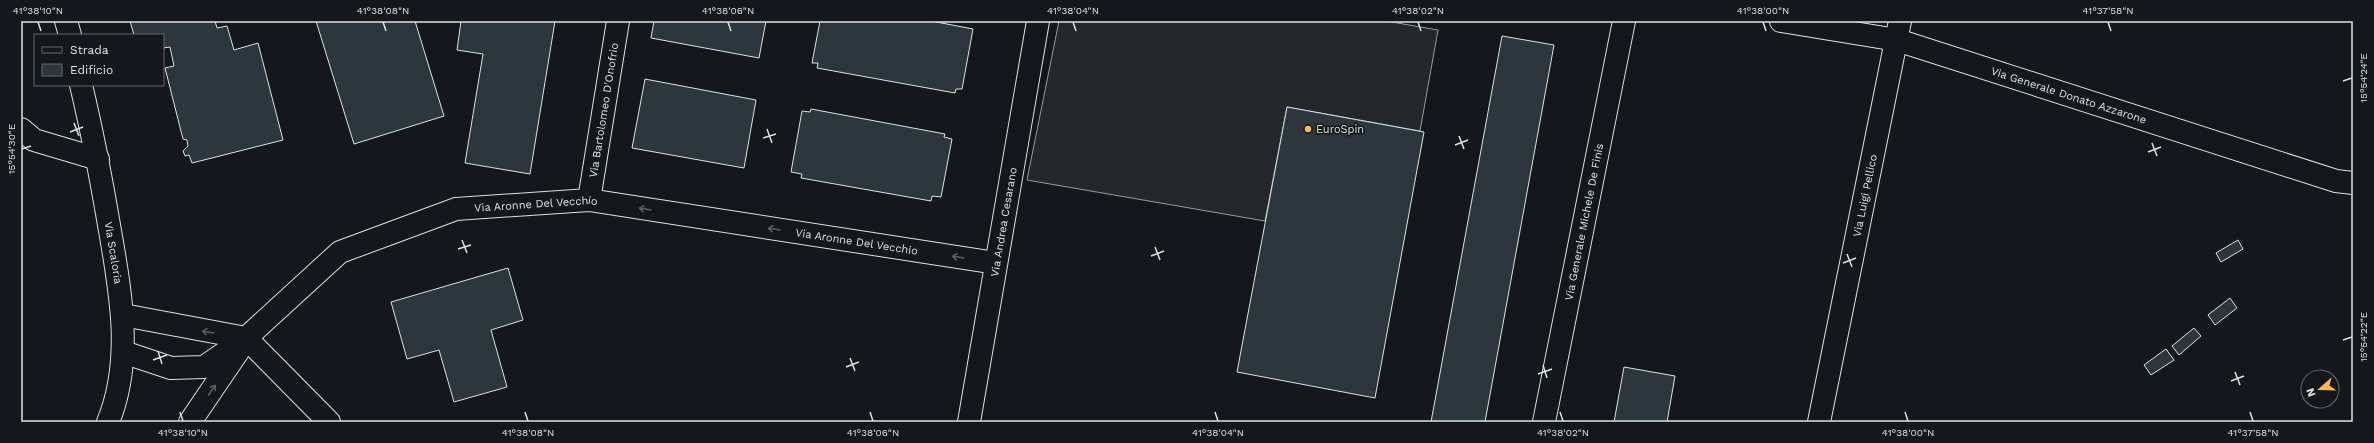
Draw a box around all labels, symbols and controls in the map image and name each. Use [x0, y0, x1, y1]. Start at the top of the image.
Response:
text: 41°38'10"N [13, 5, 63, 16]
text: 41°38'08"N [357, 5, 409, 16]
text: 41°38'06"N [702, 5, 754, 16]
text: 41°38'04"N [1047, 5, 1099, 16]
text: 41°38'02"N [1392, 5, 1444, 16]
text: 41°38'00"N [1737, 5, 1789, 16]
text: 41°37'58"N [2082, 5, 2134, 16]
legend [34, 34, 164, 86]
street label: Via Bartolomeo D'Onofrio [586, 42, 621, 178]
text: Strada [70, 43, 109, 57]
text: 15°54'24"E [2358, 53, 2369, 103]
text: Edificio [70, 63, 113, 77]
street label: Via Generale Donato Azzarone [1989, 64, 2148, 126]
place label: EuroSpin [1316, 123, 1364, 136]
text: 15°54'30"E [6, 124, 17, 174]
marker: EuroSpin [1303, 124, 1313, 134]
street label: Via Generale Michele De Finis [1562, 142, 1606, 302]
street label: Via Luigi Pellico [1850, 153, 1879, 238]
street label: Via Andrea Cesarano [988, 166, 1019, 278]
street label: Via Aronne Del Vecchio [474, 193, 599, 214]
one-way arrow [639, 205, 652, 213]
street label: Via Scaloria [102, 221, 125, 285]
one-way arrow [768, 225, 781, 233]
street label: Via Aronne Del Vecchio [795, 226, 919, 257]
one-way arrow [952, 253, 965, 261]
text: 15°54'22"E [2358, 312, 2369, 362]
one-way arrow [202, 328, 215, 336]
north arrow [2300, 369, 2340, 409]
one-way arrow [208, 384, 216, 395]
text: N [2304, 386, 2319, 398]
text: 41°38'10"N [158, 427, 208, 438]
text: 41°38'08"N [502, 427, 554, 438]
text: 41°38'06"N [847, 427, 899, 438]
text: 41°38'04"N [1192, 427, 1244, 438]
text: 41°38'02"N [1537, 427, 1589, 438]
text: 41°38'00"N [1882, 427, 1934, 438]
text: 41°37'58"N [2227, 427, 2279, 438]

